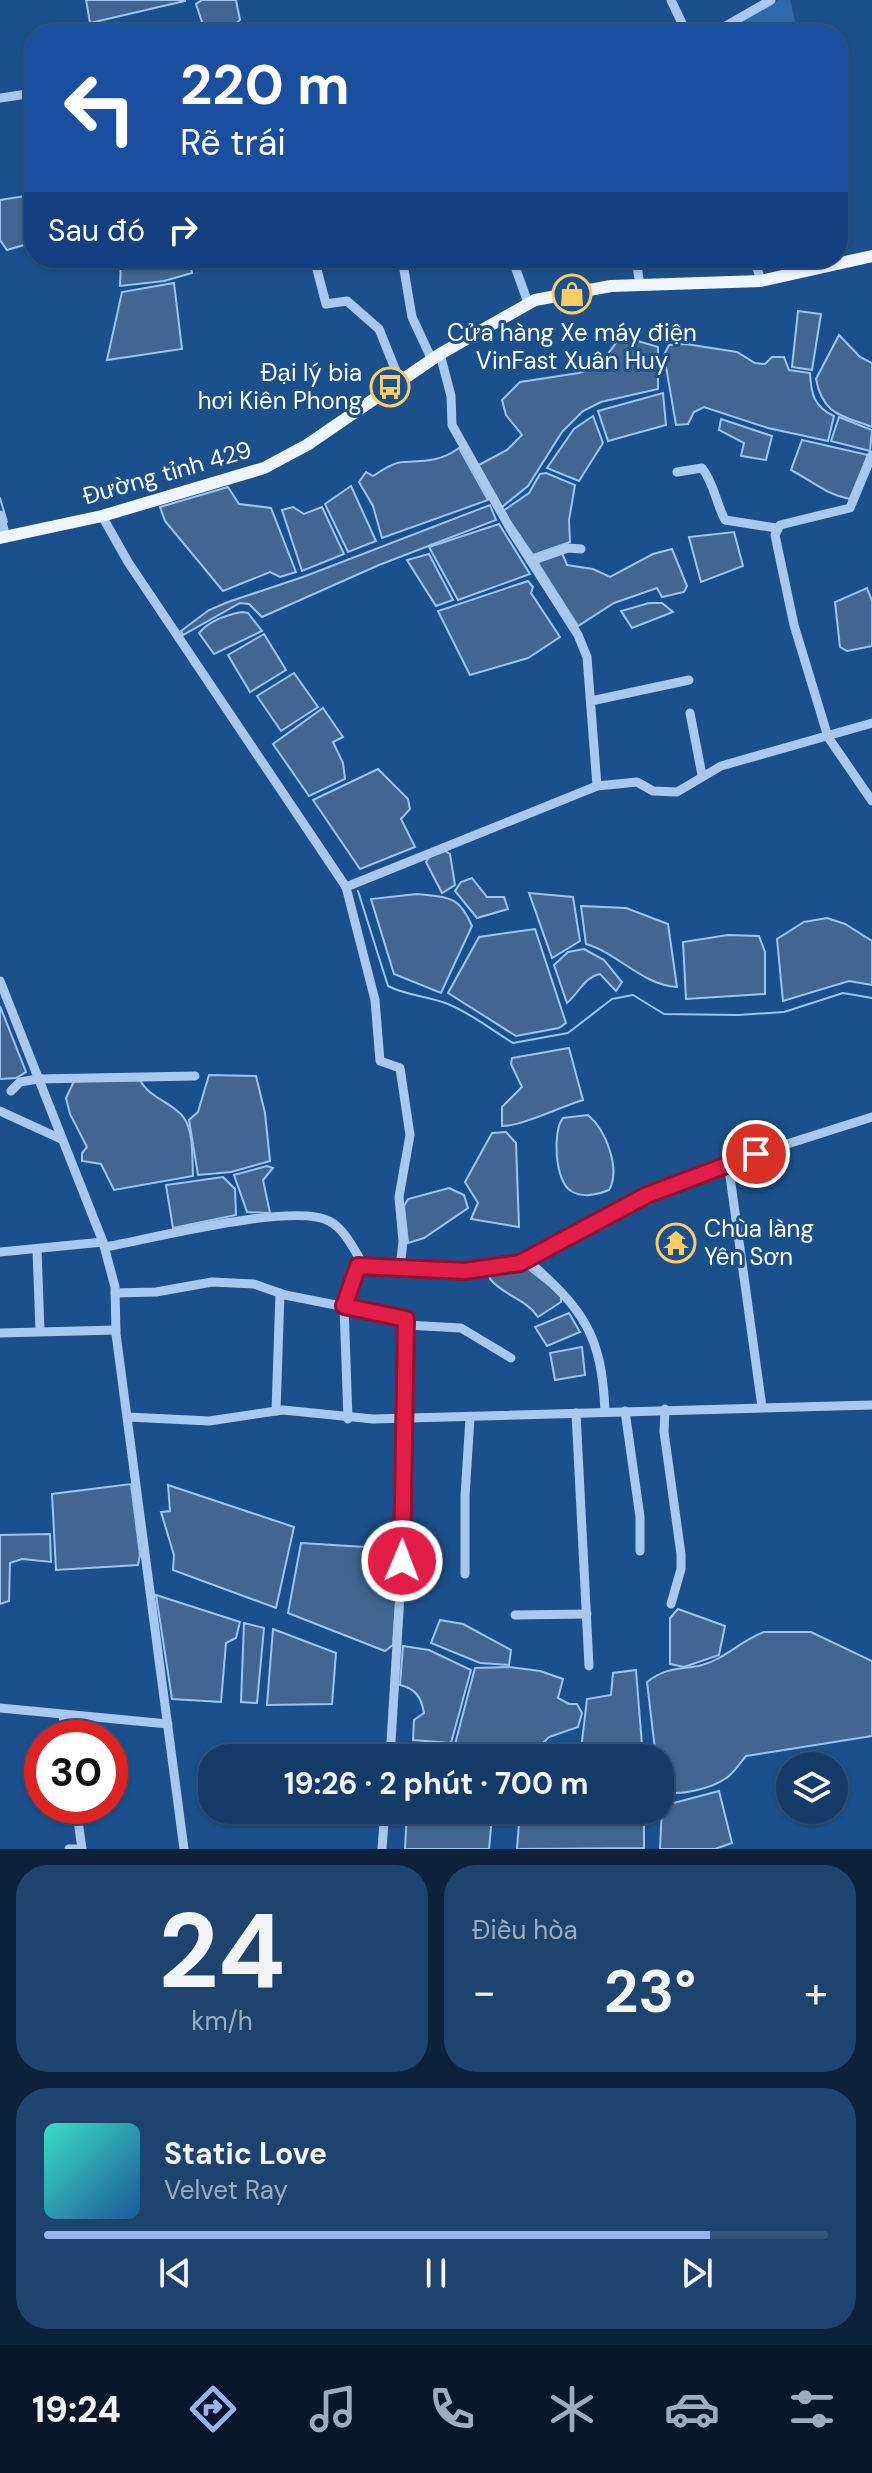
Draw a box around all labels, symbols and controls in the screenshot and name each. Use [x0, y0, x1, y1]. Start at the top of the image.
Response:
text: 220 m [180, 48, 350, 121]
icon: left [48, 56, 152, 160]
text: Rẽ trái [180, 119, 286, 166]
icon: right [161, 208, 205, 252]
text: Sau đó [48, 211, 145, 250]
shop icon: Cửa hàng Xe máy điện VinFast Xuân Huy [551, 273, 593, 315]
place label: Cửa hàng Xe máy điện VinFast Xuân Huy [447, 317, 697, 376]
place label: Đại lý bia hơi Kiên Phong [198, 357, 362, 416]
bus stop icon: Đại lý bia hơi Kiên Phong [369, 366, 411, 408]
street label: Đường tỉnh 429 [79, 434, 255, 511]
pin [722, 1120, 790, 1188]
icon: arrive [734, 1132, 778, 1176]
place label: Chùa làng Yên Sơn [704, 1213, 814, 1272]
temple icon: Chùa làng Yên Sơn [655, 1222, 697, 1264]
position arrow [360, 1519, 444, 1603]
speed limit sign: 30 [24, 1720, 128, 1824]
map controls [776, 1752, 848, 1824]
button: layers [776, 1752, 848, 1824]
text: 19:26 · 2 phút · 700 m [284, 1764, 588, 1803]
text: 24 [159, 1884, 285, 2019]
text: Điều hòa [472, 1913, 578, 1947]
text: 23° [604, 1952, 696, 2031]
text: − [472, 1963, 496, 2021]
text: + [804, 1963, 828, 2021]
text: km/h [191, 2004, 253, 2038]
text: Static Love [164, 2134, 327, 2173]
text: Velvet Ray [164, 2173, 288, 2207]
icon: previous [153, 2251, 197, 2295]
icon: pause [414, 2251, 458, 2295]
icon: next [675, 2251, 719, 2295]
icon: directions [185, 2381, 241, 2437]
icon: music [305, 2381, 361, 2437]
icon: phone [424, 2381, 480, 2437]
icon: climate [544, 2381, 600, 2437]
icon: car [664, 2381, 720, 2437]
icon: filters [784, 2381, 840, 2437]
text: 19:24 [32, 2386, 121, 2433]

